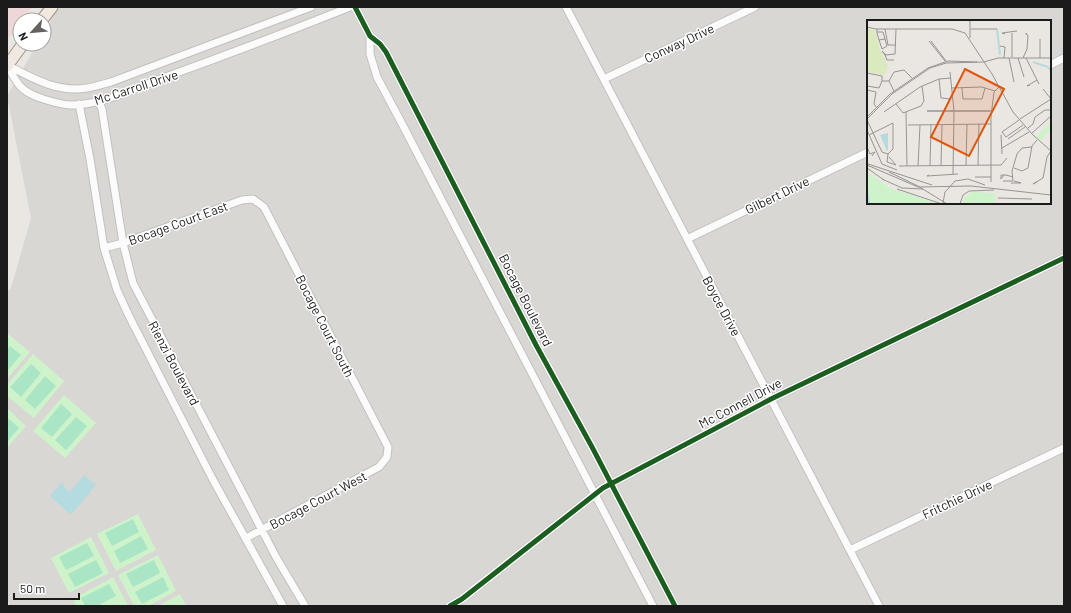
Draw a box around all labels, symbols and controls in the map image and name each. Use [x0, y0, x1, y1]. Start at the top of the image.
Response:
north arrow [12, 12, 52, 52]
street label: Conway Drive [642, 20, 717, 66]
inset map [867, 20, 1051, 204]
text: N [15, 31, 30, 43]
street label: Mc Carroll Drive [92, 66, 180, 108]
street label: Gilbert Drive [742, 173, 812, 217]
street label: Bocage Court East [126, 198, 230, 248]
street label: Bocage Boulevard [496, 251, 556, 349]
street label: Bocage Court South [292, 272, 358, 380]
street label: Boyce Drive [699, 273, 745, 339]
street label: Rienzi Boulevard [145, 318, 203, 408]
street label: Mc Connell Drive [696, 374, 784, 432]
street label: Bocage Court West [267, 468, 369, 532]
street label: Fritchie Drive [919, 476, 995, 522]
scale bar [14, 575, 79, 601]
text: 50 m [20, 581, 45, 595]

